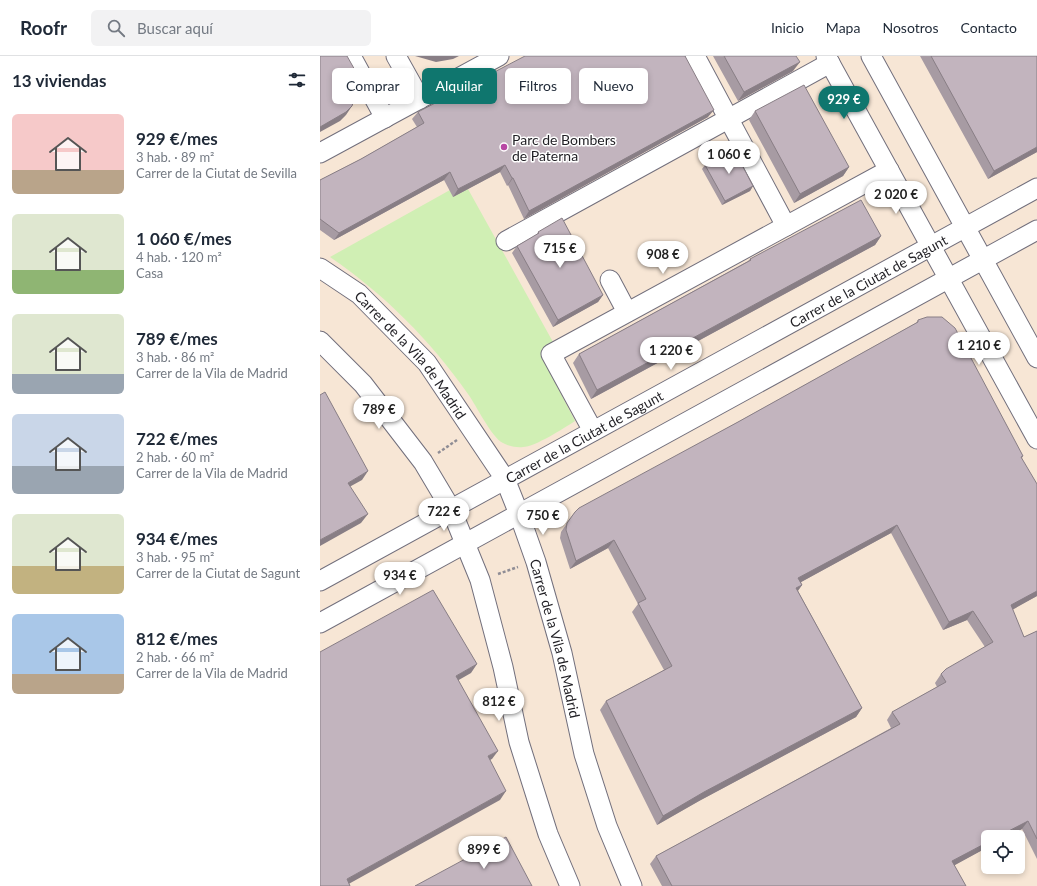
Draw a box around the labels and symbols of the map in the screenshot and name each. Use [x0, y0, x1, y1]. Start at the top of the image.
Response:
pin: 929 € [816, 86, 872, 120]
place label: Parc de Bombers de Paterna [512, 131, 616, 164]
pin: 1 060 € [692, 141, 766, 175]
marker: Parc de Bombers de Paterna [499, 142, 509, 152]
pin: 2 020 € [859, 181, 933, 215]
street label: Carrer de la Ciutat de Sagunt [786, 231, 950, 331]
pin: 715 € [532, 235, 588, 269]
pin: 908 € [635, 241, 691, 275]
street label: Carrer de la Vila de Madrid [352, 287, 470, 422]
pin: 1 210 € [942, 332, 1016, 366]
pin: 1 220 € [634, 337, 708, 371]
street label: Carrer de la Ciutat de Sagunt [502, 386, 666, 486]
pin: 789 € [351, 396, 407, 430]
pin: 722 € [416, 498, 472, 532]
pin: 750 € [515, 502, 571, 536]
street label: Carrer de la Vila de Madrid [527, 557, 584, 719]
pin: 934 € [372, 562, 428, 596]
pin: 812 € [471, 688, 527, 722]
pin: 899 € [456, 836, 512, 870]

